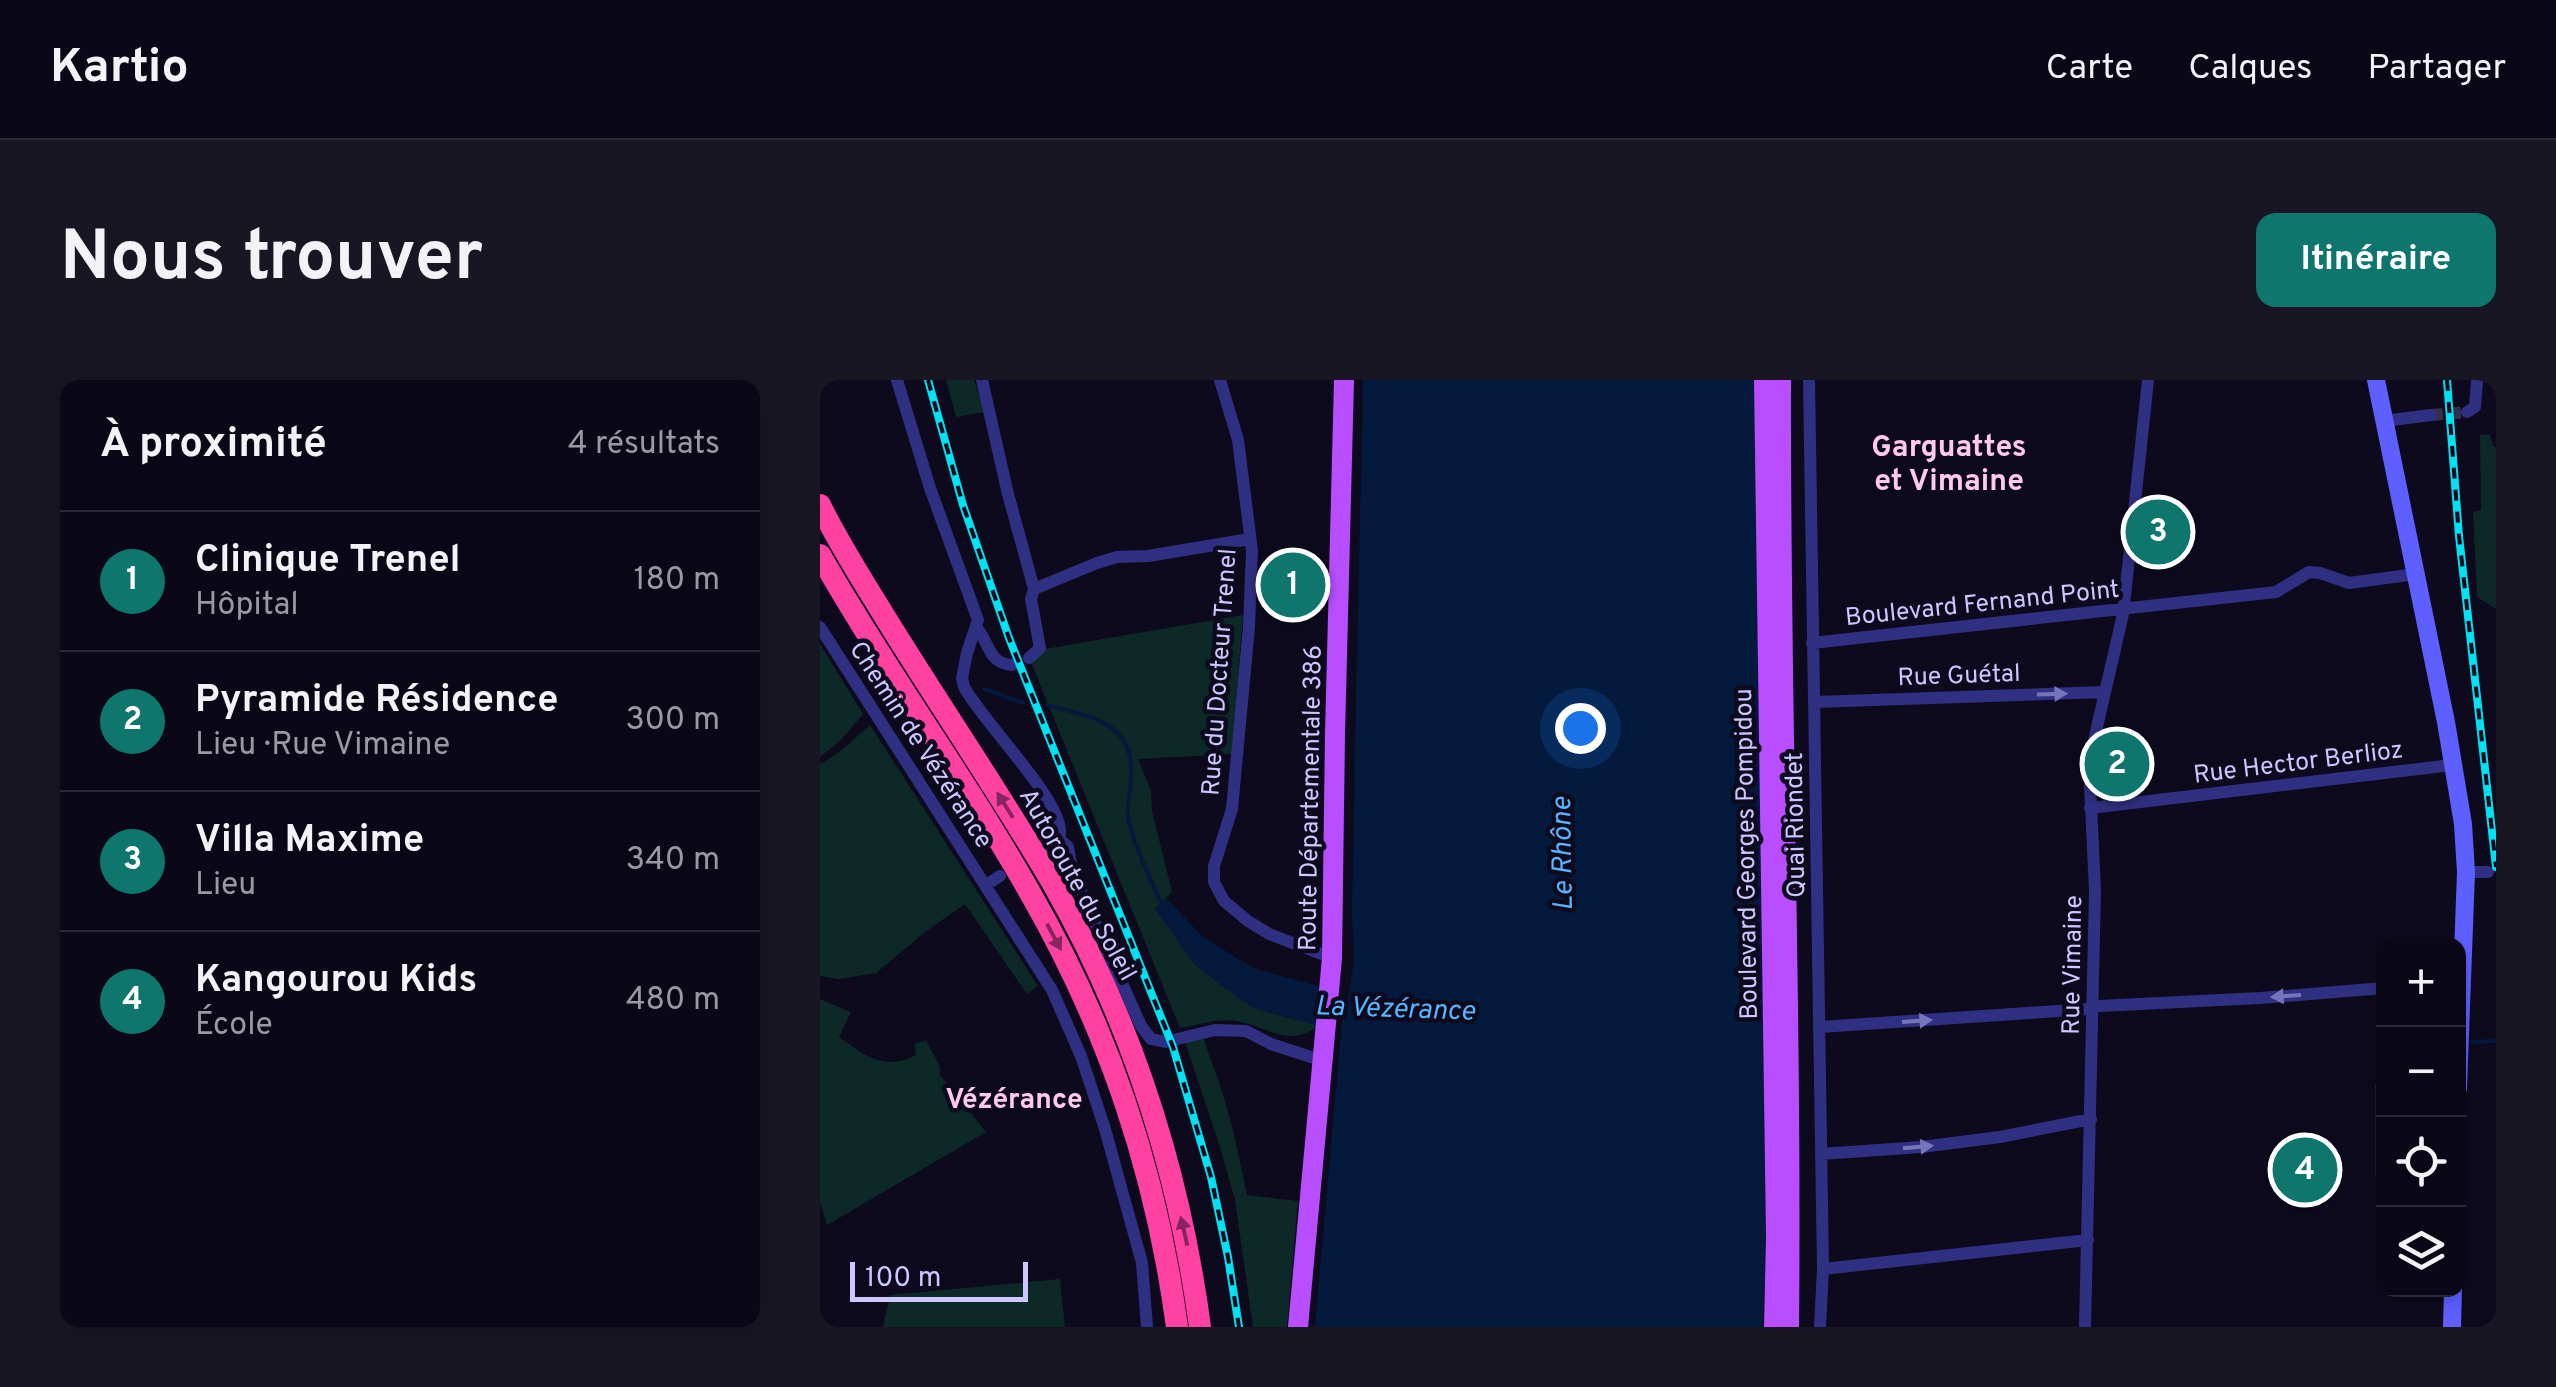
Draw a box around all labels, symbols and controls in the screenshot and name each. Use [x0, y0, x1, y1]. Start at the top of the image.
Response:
text: Kartio [50, 39, 189, 99]
text: Carte [2046, 47, 2133, 91]
text: Calques [2188, 47, 2313, 91]
text: Partager [2368, 47, 2506, 91]
button: Itinéraire [2256, 213, 2496, 307]
text: Nous trouver [60, 216, 483, 305]
text: À proximité [100, 419, 327, 472]
text: 4 résultats [568, 425, 720, 465]
district label: Garguattes et Vimaine [1871, 430, 2027, 501]
pin: 3 [2126, 494, 2190, 570]
text: Clinique Trenel [195, 537, 461, 586]
street label: Rue du Docteur Trenel [1196, 547, 1246, 797]
pin: 1 [1260, 548, 1326, 622]
text: 1 [126, 561, 139, 601]
text: 180 m [634, 561, 720, 601]
street label: Boulevard Fernand Point [1844, 575, 2121, 635]
text: Hôpital [195, 586, 299, 626]
street label: Chemin de Vézérance [841, 636, 998, 855]
street label: Route Départementale 386 [1293, 645, 1331, 951]
street label: Rue Guétal [1897, 659, 2021, 695]
text: Pyramide Résidence [195, 677, 558, 726]
one-way arrow [2037, 686, 2069, 702]
street label: Boulevard Georges Pompidou [1729, 688, 1767, 1020]
text: 2 [123, 701, 142, 741]
text: 300 m [626, 701, 720, 741]
your location [1555, 703, 1606, 754]
text: Lieu · Rue Vimaine [195, 726, 450, 766]
pin: 2 [2084, 726, 2150, 802]
street label: Rue Hector Berlioz [2192, 735, 2405, 793]
street label: Quai Riondet [1780, 752, 1814, 898]
street label: Autoroute du Soleil [1010, 784, 1142, 987]
one-way arrow [996, 791, 1014, 819]
water label: Le Rhône [1545, 796, 1583, 911]
text: Villa Maxime [195, 817, 424, 866]
text: 3 [123, 841, 142, 881]
text: 340 m [626, 841, 720, 881]
text: Lieu [195, 866, 256, 906]
street label: Rue Vimaine [2057, 895, 2091, 1035]
one-way arrow [1045, 922, 1062, 951]
map controls [2376, 937, 2466, 1297]
button: + [2376, 937, 2466, 1027]
text: Kangourou Kids [195, 957, 477, 1006]
text: 4 [122, 981, 143, 1021]
text: 480 m [626, 981, 720, 1021]
one-way arrow [2270, 988, 2302, 1004]
water label: La Vézérance [1314, 989, 1476, 1031]
text: École [195, 1006, 273, 1046]
one-way arrow [1902, 1012, 1934, 1028]
button: − [2376, 1027, 2466, 1117]
district label: Vézérance [945, 1083, 1083, 1119]
button: locate [2376, 1117, 2466, 1207]
pin: 4 [2272, 1132, 2338, 1208]
one-way arrow [1902, 1138, 1934, 1154]
button: layers [2376, 1207, 2466, 1297]
one-way arrow [1176, 1215, 1191, 1246]
scale bar [850, 1257, 1028, 1301]
text: 100 m [865, 1261, 941, 1297]

